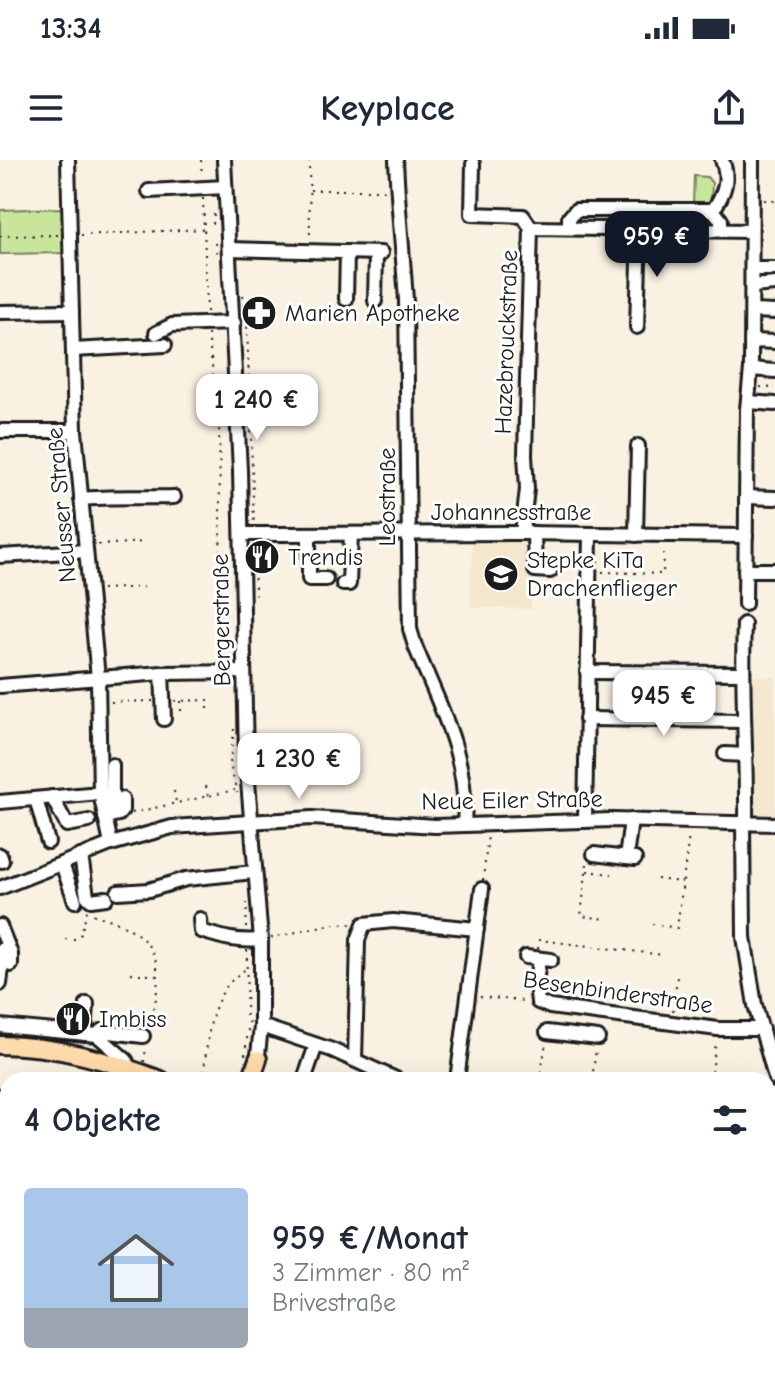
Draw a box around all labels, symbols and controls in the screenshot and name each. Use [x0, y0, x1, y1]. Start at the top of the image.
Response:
text: 13:34 [40, 11, 102, 46]
icon: menu [24, 86, 68, 130]
icon: share [707, 86, 751, 130]
text: Keyplace [320, 88, 455, 129]
pin: 959 € [601, 211, 713, 279]
text: 959 € [623, 222, 691, 252]
street label: Hazebrouckstraße [489, 249, 523, 435]
pharmacy icon: Marien Apotheke [240, 294, 278, 332]
place label: Marien Apotheke [285, 299, 460, 327]
pin: 1 240 € [183, 374, 331, 442]
text: 1 240 € [214, 385, 300, 415]
street label: Neusser Straße [40, 426, 82, 584]
street label: Leostraße [373, 447, 401, 547]
street label: Johannesstraße [431, 498, 591, 526]
restaurant icon: Trendis [243, 538, 281, 576]
place label: Trendis [288, 543, 363, 571]
place label: Stepke KiTa Drachenflieger [527, 546, 677, 602]
street label: Bergerstraße [206, 553, 236, 687]
school or university icon: Stepke KiTa Drachenflieger [482, 555, 520, 593]
pin: 945 € [608, 670, 720, 738]
text: 945 € [631, 681, 697, 711]
pin: 1 230 € [225, 733, 373, 801]
text: 1 230 € [255, 744, 343, 774]
street label: Neue Eiler Straße [421, 784, 603, 816]
street label: Besenbinderstraße [522, 965, 714, 1019]
restaurant icon: Imbiss [54, 1000, 92, 1038]
place label: Imbiss [99, 1005, 167, 1033]
icon: filters [708, 1098, 752, 1142]
text: 4 Objekte [24, 1100, 161, 1140]
text: 959 €/Monat [272, 1218, 468, 1258]
icon: home [88, 1220, 184, 1316]
text: 3 Zimmer · 80 m² [272, 1258, 469, 1288]
text: Brivestraße [272, 1288, 396, 1318]

